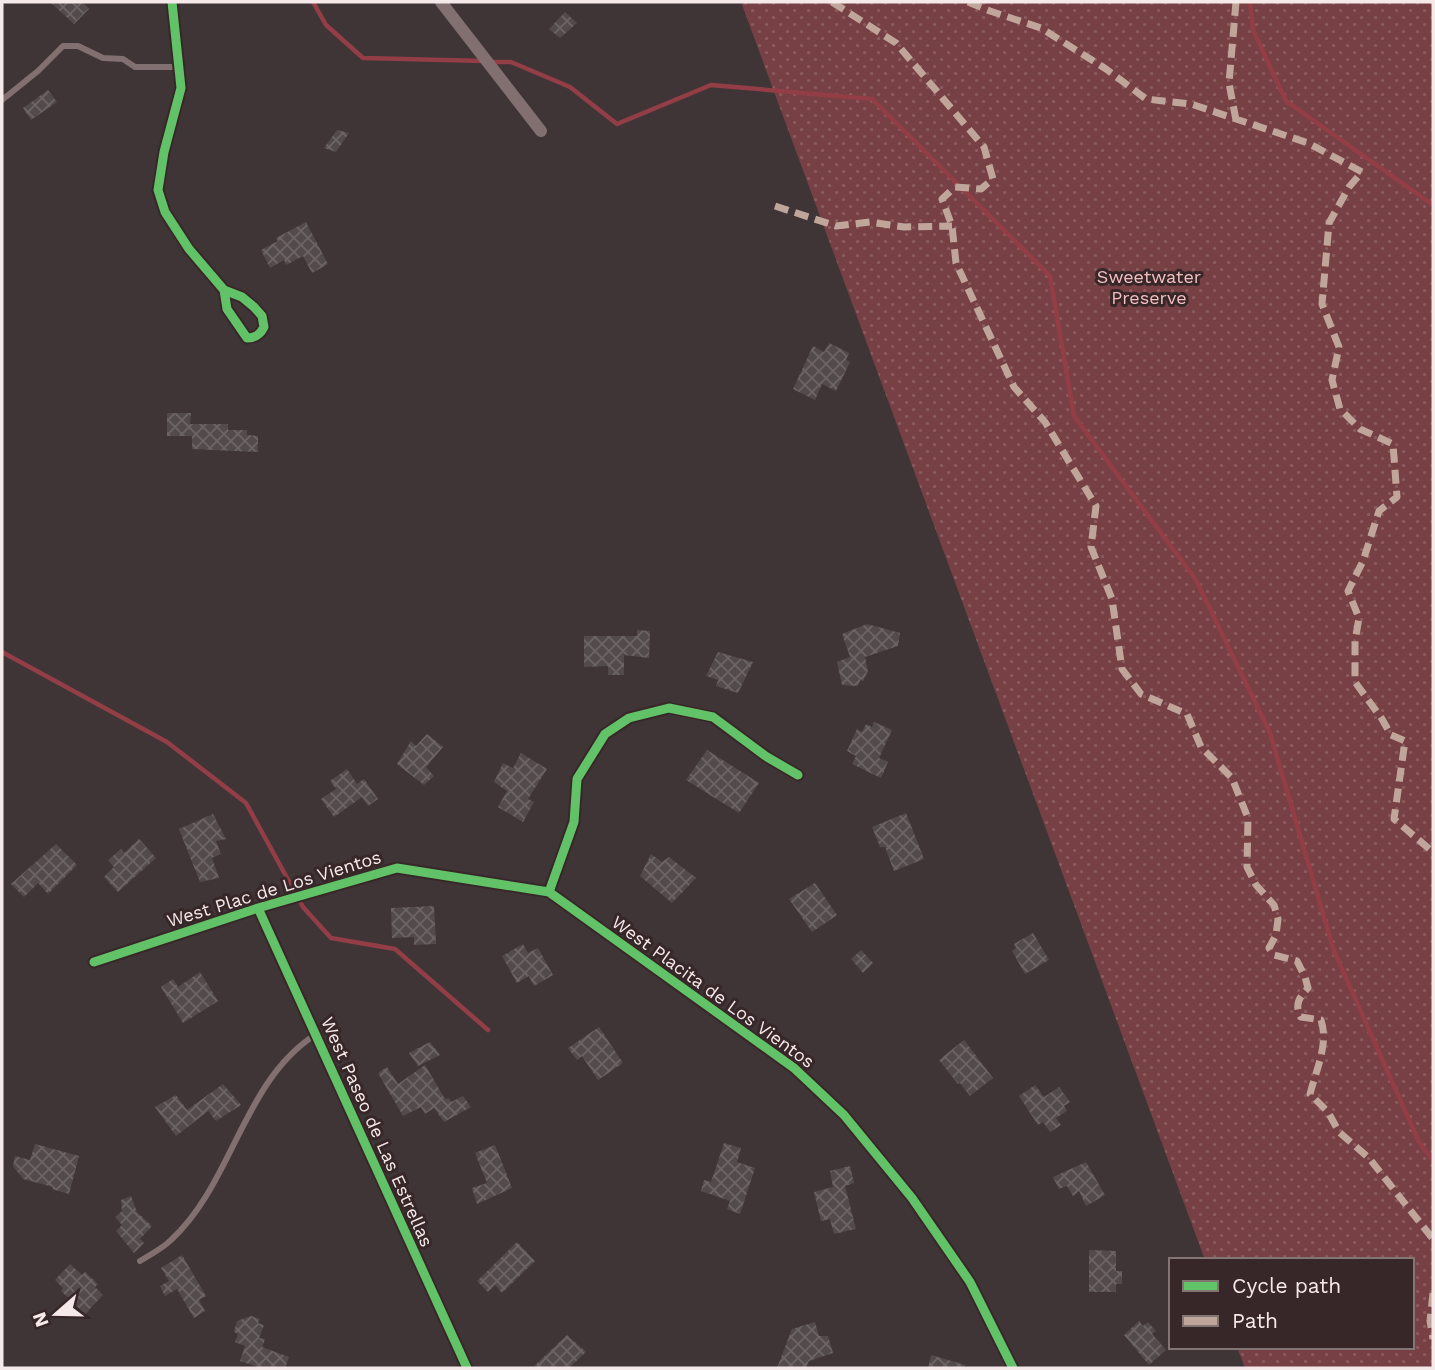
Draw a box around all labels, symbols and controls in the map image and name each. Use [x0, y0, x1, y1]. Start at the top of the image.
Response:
park label: Sweetwater Preserve [1097, 266, 1201, 308]
street label: West Plac de Los Vientos [164, 846, 384, 931]
street label: West Placita de Los Vientos [608, 911, 819, 1072]
street label: West Paseo de Las Estrellas [317, 1014, 438, 1250]
legend [1169, 1258, 1414, 1349]
text: Cycle path [1232, 1273, 1341, 1298]
north arrow [21, 1279, 91, 1349]
text: Path [1232, 1308, 1278, 1333]
text: N [27, 1309, 54, 1330]

